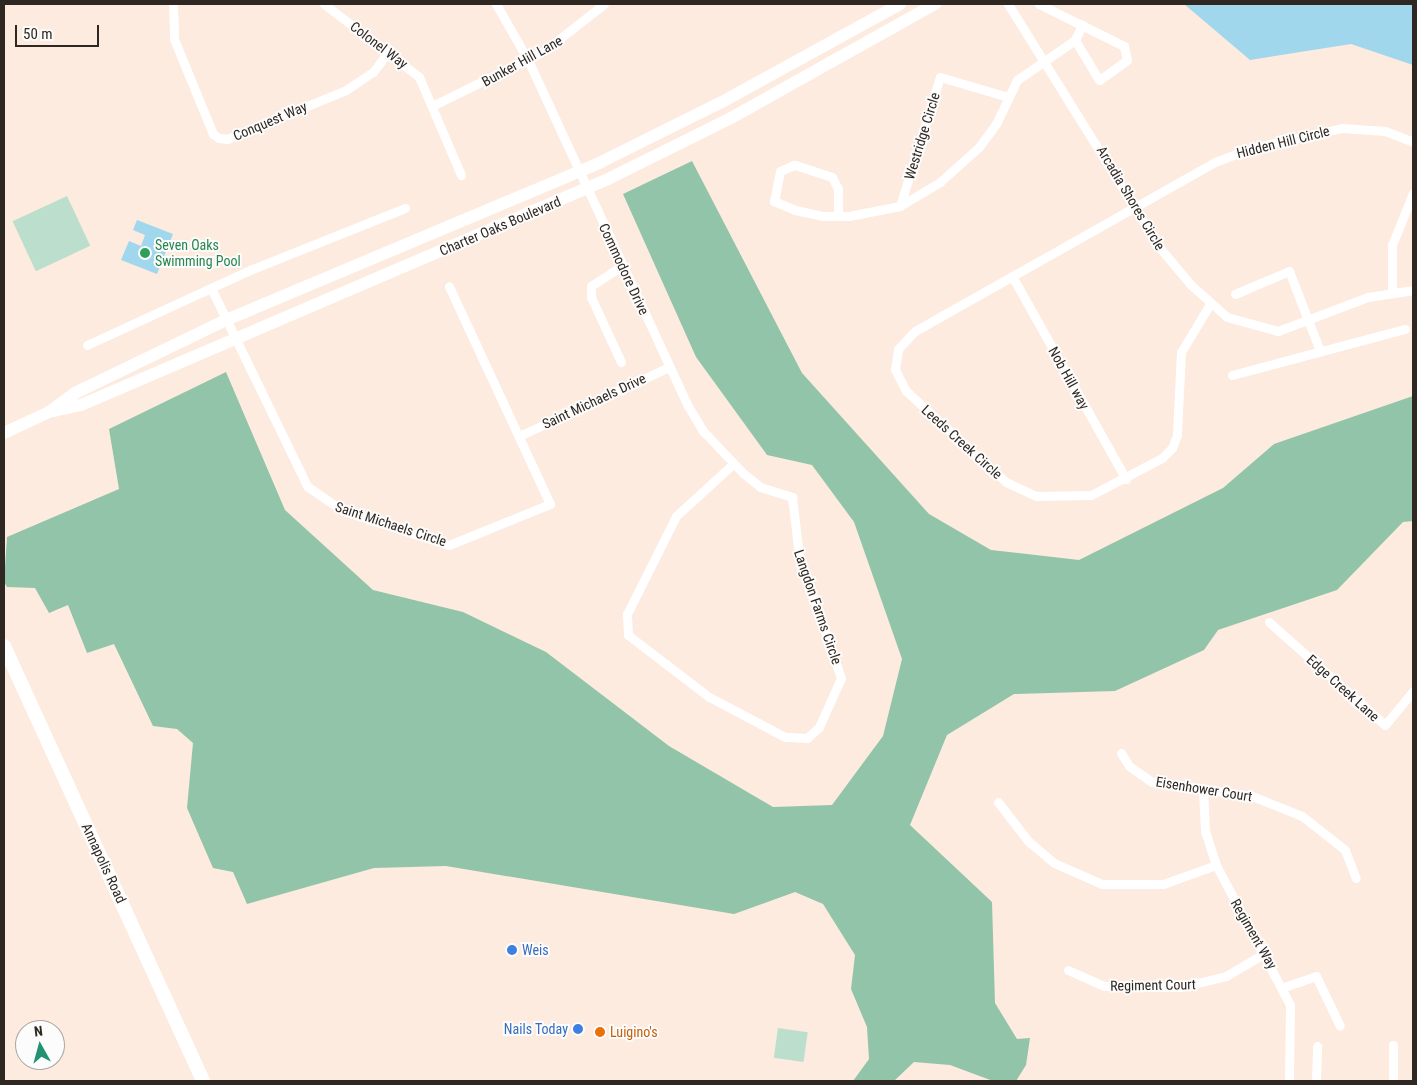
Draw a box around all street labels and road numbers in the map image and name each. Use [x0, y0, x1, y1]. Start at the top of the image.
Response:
street label: Colonel Way [347, 18, 411, 72]
street label: Bunker Hill Lane [479, 32, 565, 90]
street label: Westridge Circle [901, 90, 943, 182]
street label: Conquest Way [230, 98, 310, 144]
street label: Hidden Hill Circle [1235, 122, 1331, 162]
street label: Arcadia Shores Circle [1093, 143, 1169, 253]
street label: Charter Oaks Boulevard [437, 193, 563, 259]
street label: Commodore Drive [595, 221, 653, 317]
street label: Nob Hill way [1045, 344, 1093, 412]
street label: Saint Michaels Drive [540, 370, 648, 432]
street label: Leeds Creek Circle [918, 401, 1006, 483]
street label: Saint Michaels Circle [333, 498, 449, 550]
street label: Langdon Farms Circle [790, 547, 846, 667]
street label: Edge Creek Lane [1303, 651, 1383, 725]
street label: Eisenhower Court [1155, 773, 1253, 805]
street label: Annapolis Road [78, 820, 130, 906]
street label: Regiment Way [1227, 896, 1281, 972]
street label: Regiment Court [1110, 976, 1196, 994]

